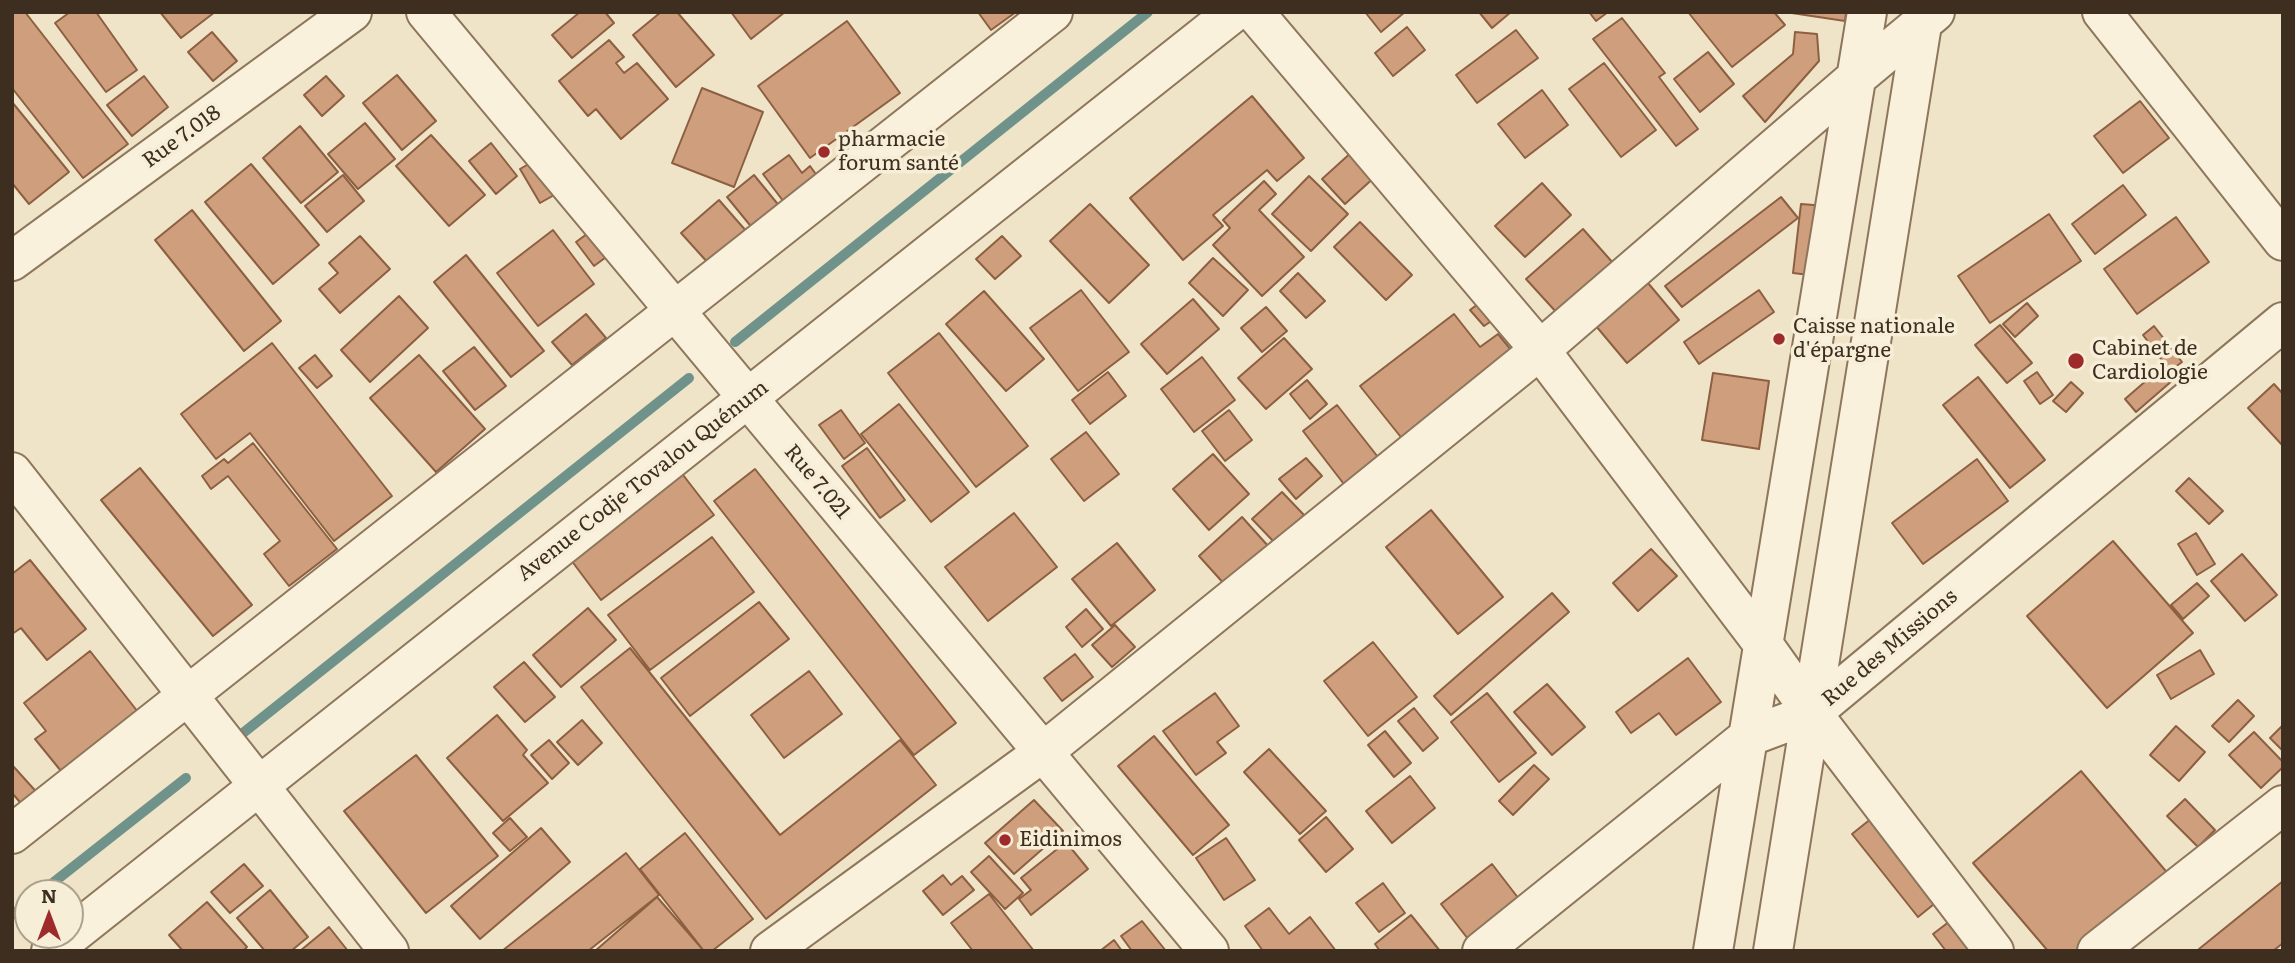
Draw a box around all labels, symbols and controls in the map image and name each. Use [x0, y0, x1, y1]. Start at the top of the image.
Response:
street label: Rue 7.018 [138, 100, 226, 174]
place label: pharmacie forum santé [838, 127, 959, 177]
marker: pharmacie forum santé [816, 144, 832, 160]
place label: Caisse nationale d'épargne [1793, 314, 1955, 364]
marker: Caisse nationale d'épargne [1771, 331, 1787, 347]
place label: Cabinet de Cardiologie [2092, 336, 2208, 386]
marker: Cabinet de Cardiologie [2066, 351, 2086, 371]
street label: Avenue Codje Tovalou Quénum [512, 375, 774, 587]
street label: Rue 7.021 [779, 440, 855, 524]
street label: Rue des Missions [1817, 584, 1963, 712]
place label: Eidinimos [1019, 827, 1122, 853]
marker: Eidinimos [997, 832, 1013, 848]
north arrow [14, 879, 84, 949]
text: N [41, 881, 57, 909]

